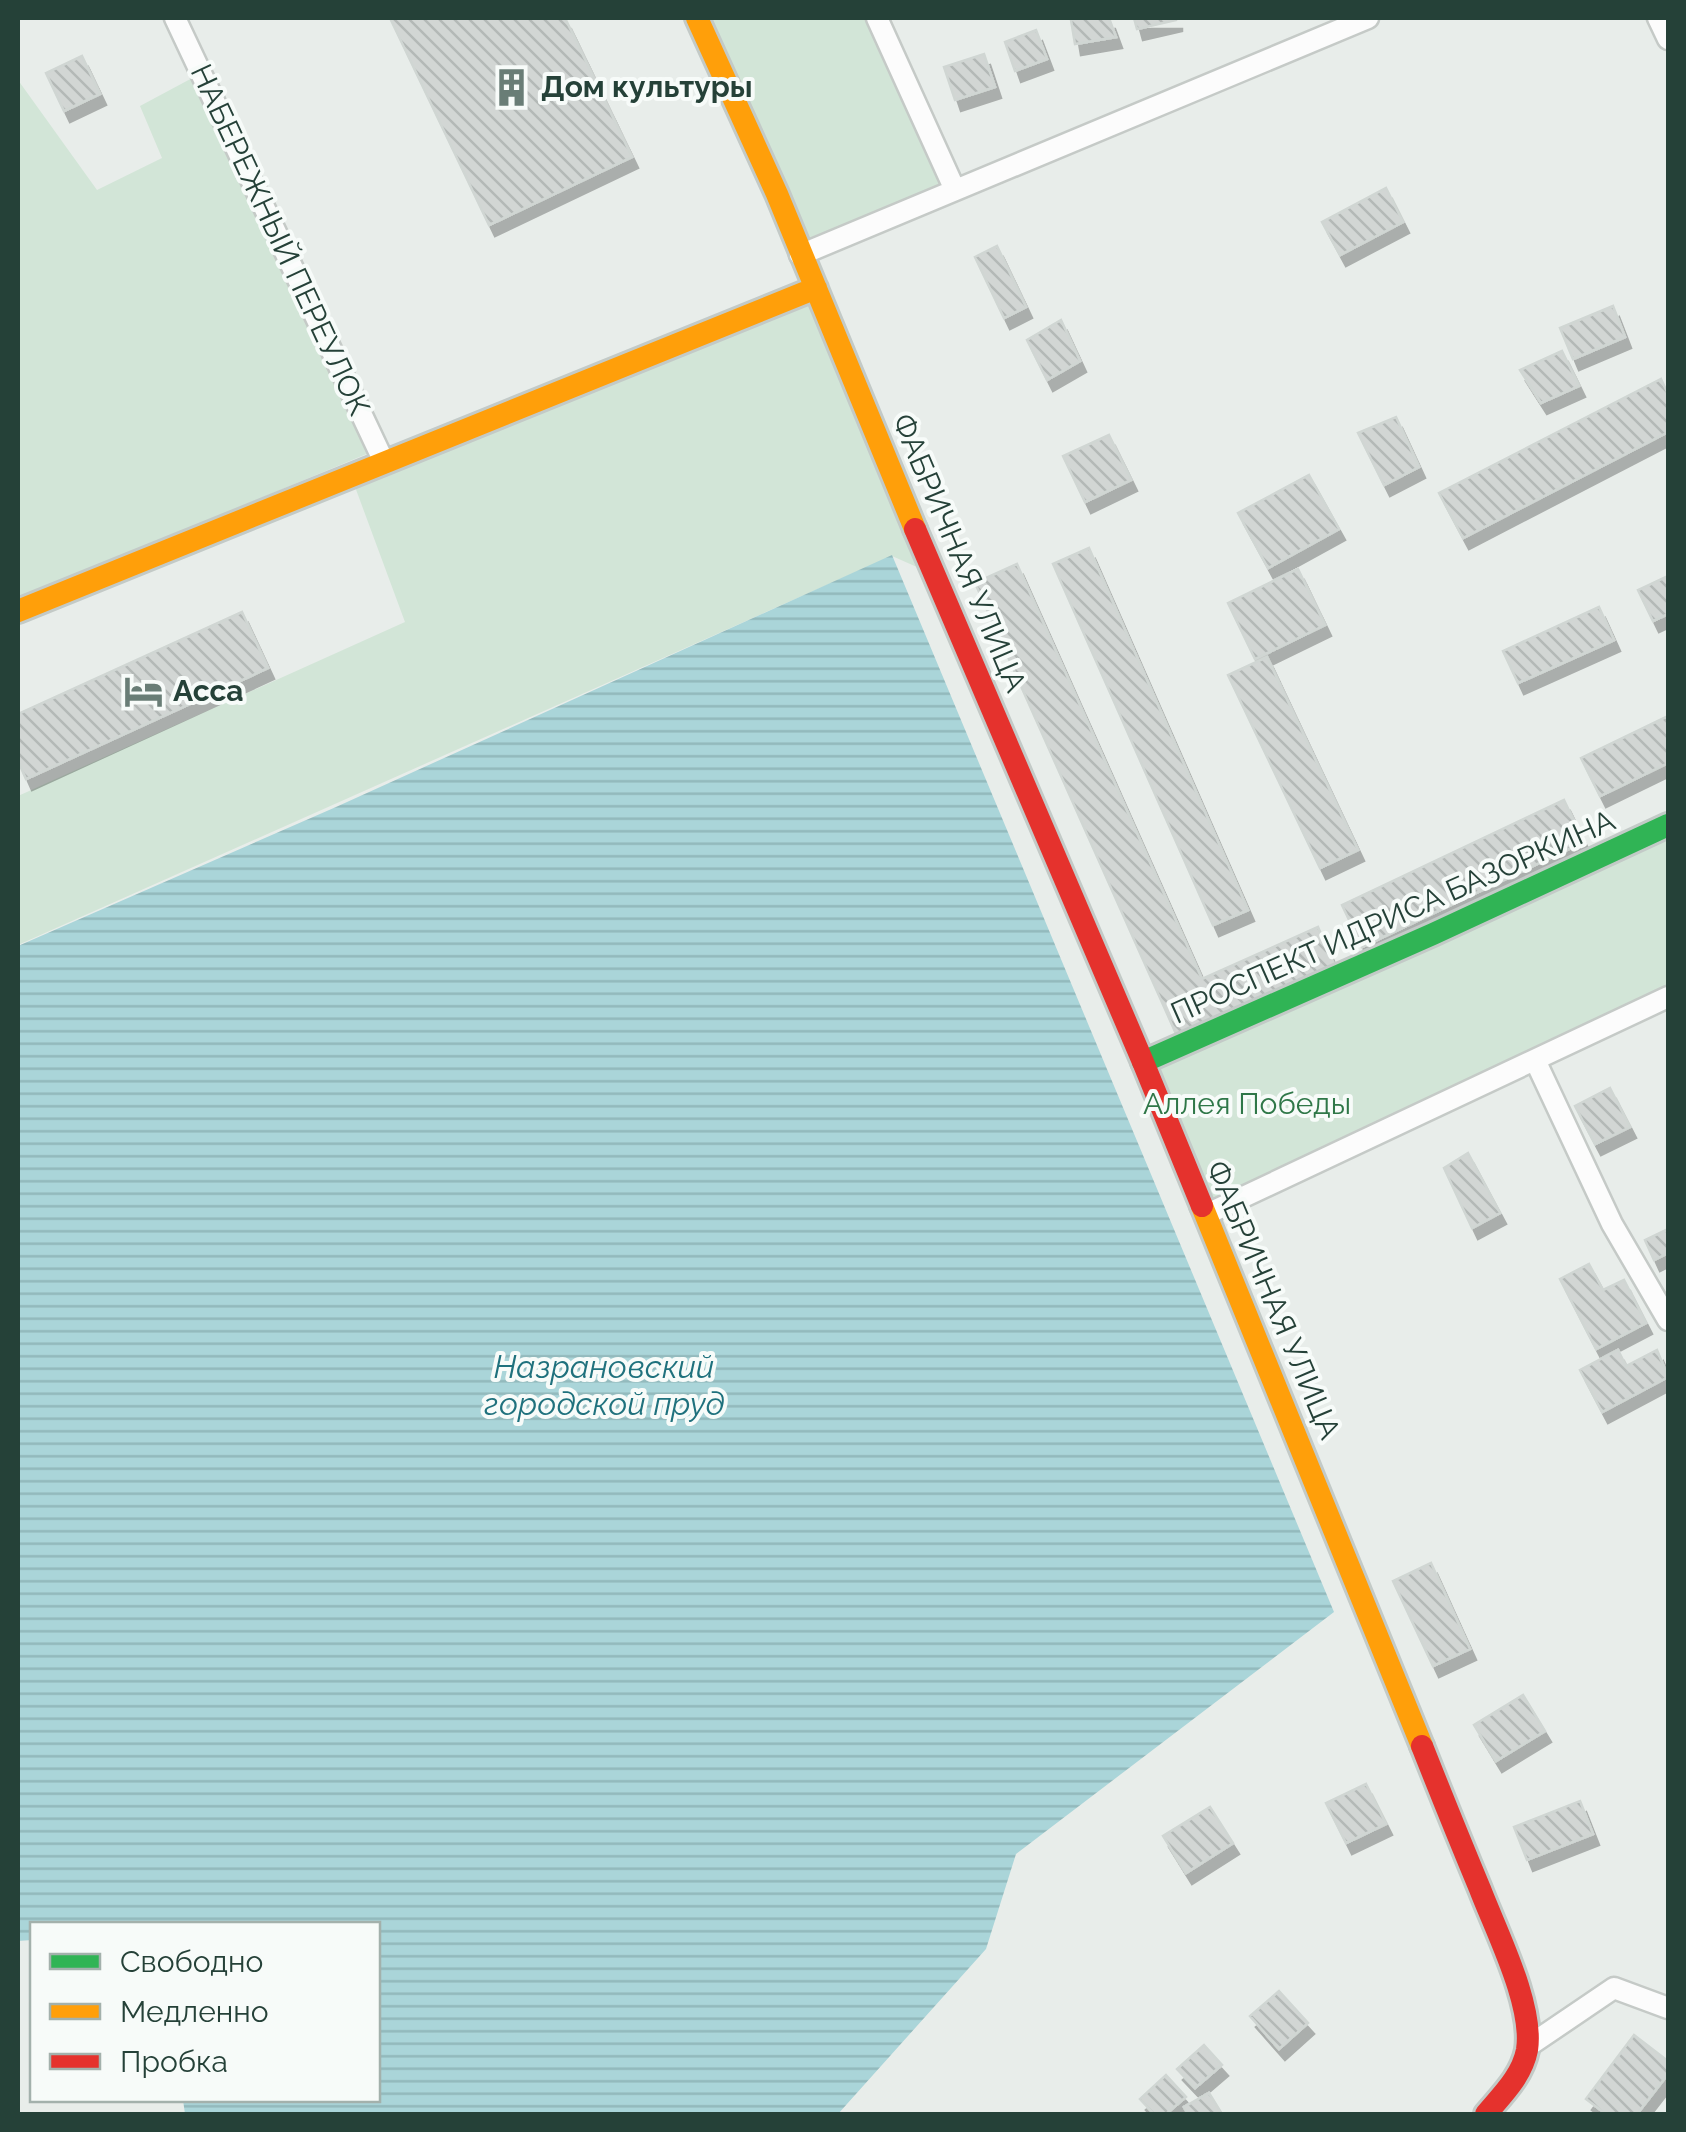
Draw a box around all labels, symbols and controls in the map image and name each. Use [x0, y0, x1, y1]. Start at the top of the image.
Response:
street label: НАБЕРЕЖНЫЙ ПЕРЕУЛОК [184, 59, 377, 421]
building icon: Дом культуры [490, 66, 532, 108]
place label: Дом культуры [541, 69, 753, 104]
street label: ФАБРИЧНАЯ УЛИЦА [885, 409, 1034, 697]
hotel icon: Асса [122, 670, 164, 712]
place label: Асса [173, 673, 244, 708]
street label: ПРОСПЕКТ ИДРИСА БАЗОРКИНА [1165, 803, 1620, 1031]
park label: Аллея Победы [1143, 1086, 1351, 1121]
street label: ФАБРИЧНАЯ УЛИЦА [1199, 1156, 1348, 1444]
water label: Назрановский городской пруд [483, 1348, 725, 1422]
legend [30, 1922, 380, 2102]
text: Свободно [120, 1944, 263, 1979]
text: Медленно [120, 1994, 269, 2029]
text: Пробка [120, 2044, 228, 2079]

